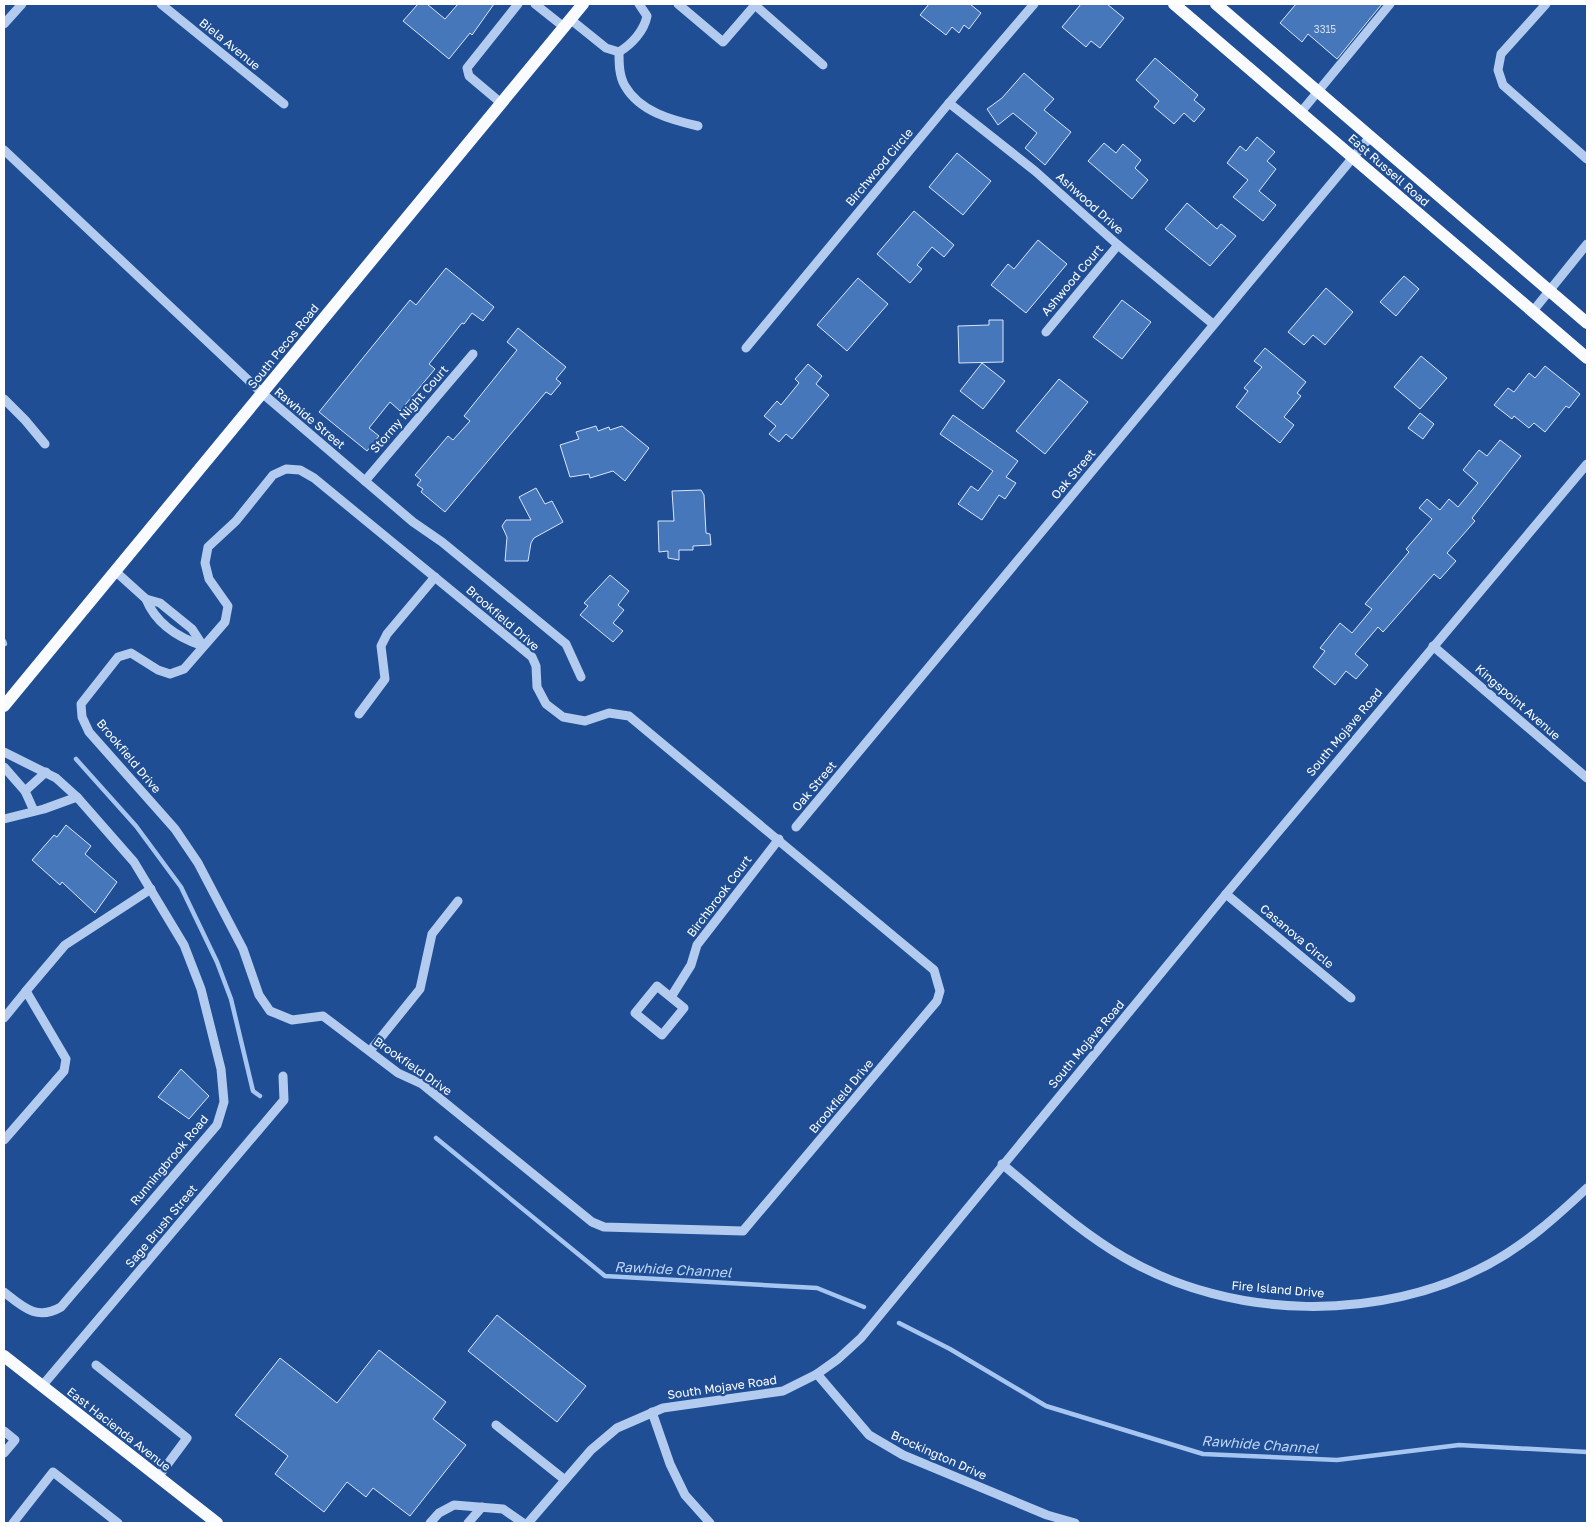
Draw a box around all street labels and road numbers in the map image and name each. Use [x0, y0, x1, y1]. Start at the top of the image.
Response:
street label: Biela Avenue [196, 15, 264, 73]
street label: Birchwood Circle [842, 125, 916, 209]
street label: East Russell Road [1345, 131, 1433, 209]
street label: Ashwood Drive [1053, 169, 1127, 237]
street label: Ashwood Court [1038, 241, 1106, 319]
street label: South Pecos Road [244, 301, 322, 391]
street label: Stormy Night Court [367, 362, 451, 456]
street label: Rawhide Street [272, 384, 349, 452]
street label: Oak Street [1048, 446, 1098, 502]
street label: Brookfield Drive [463, 582, 543, 654]
street label: Kingspoint Avenue [1472, 661, 1564, 743]
street label: South Mojave Road [1303, 685, 1385, 779]
street label: Brookfield Drive [94, 716, 164, 796]
street label: Oak Street [789, 758, 839, 814]
street label: Birchbrook Court [683, 852, 755, 940]
street label: Casanova Circle [1257, 901, 1337, 971]
street label: South Mojave Road [1045, 997, 1127, 1091]
street label: Brookfield Drive [371, 1033, 455, 1099]
street label: Brookfield Drive [806, 1056, 876, 1136]
street label: Runningbrook Road [127, 1112, 211, 1208]
street label: Sage Brush Street [122, 1181, 200, 1271]
street label: Fire Island Drive [1231, 1277, 1325, 1301]
street label: South Mojave Road [666, 1372, 778, 1402]
street label: East Hacienda Avenue [64, 1384, 174, 1474]
street label: Brockington Drive [889, 1427, 989, 1483]

